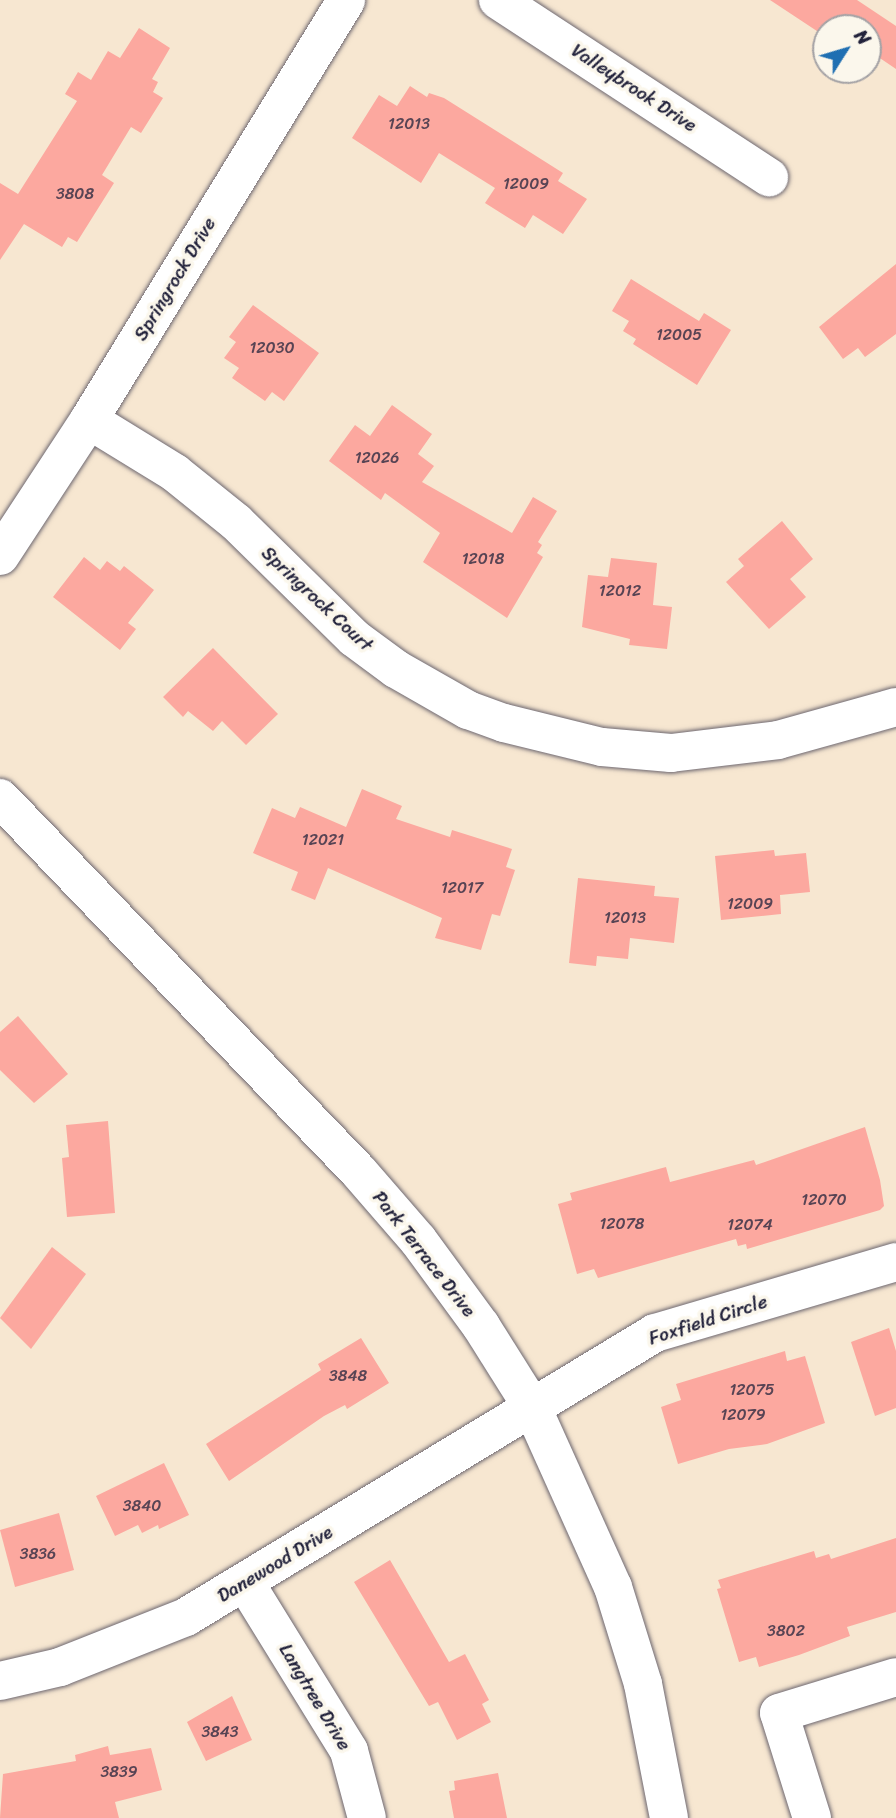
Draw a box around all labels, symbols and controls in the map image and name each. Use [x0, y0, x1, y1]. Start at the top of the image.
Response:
north arrow [812, 14, 882, 84]
text: N [845, 22, 880, 52]
street label: Valleybrook Drive [567, 39, 701, 137]
house number: 12013 [388, 114, 430, 134]
house number: 12009 [503, 174, 549, 194]
house number: 3808 [56, 184, 94, 204]
street label: Springrock Drive [129, 213, 221, 345]
house number: 12005 [656, 325, 702, 345]
house number: 12030 [249, 338, 295, 358]
house number: 12026 [355, 448, 399, 468]
street label: Springrock Court [256, 541, 378, 657]
house number: 12018 [462, 549, 504, 569]
house number: 12012 [599, 581, 641, 601]
house number: 12021 [302, 830, 344, 850]
house number: 12017 [441, 878, 483, 898]
house number: 12009 [727, 894, 773, 914]
house number: 12013 [604, 908, 646, 928]
street label: Park Terrace Drive [368, 1186, 480, 1322]
house number: 12070 [801, 1190, 847, 1210]
house number: 12078 [600, 1214, 644, 1234]
house number: 12074 [727, 1215, 773, 1235]
street label: Foxfield Circle [646, 1290, 770, 1350]
house number: 3848 [329, 1366, 367, 1386]
house number: 12075 [729, 1380, 775, 1400]
house number: 12079 [720, 1405, 766, 1425]
house number: 3840 [123, 1496, 161, 1516]
street label: Danewood Drive [213, 1520, 337, 1608]
house number: 3836 [20, 1544, 56, 1564]
house number: 3802 [767, 1621, 805, 1641]
street label: Langtree Drive [274, 1640, 356, 1754]
house number: 3843 [201, 1722, 239, 1742]
house number: 3839 [100, 1762, 138, 1782]

